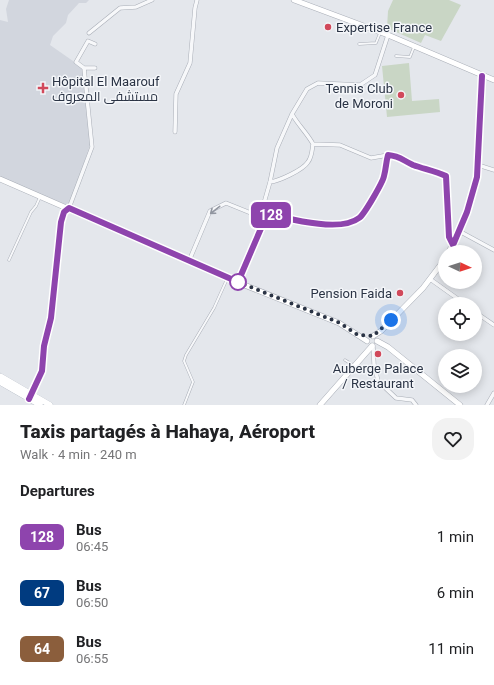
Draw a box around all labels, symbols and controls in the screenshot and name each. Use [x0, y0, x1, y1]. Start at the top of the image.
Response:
place label: Expertise France [336, 20, 432, 35]
marker: Expertise France [323, 22, 333, 32]
place label: Hôpital El Maarouf مستشفى المعروف [52, 74, 160, 104]
place label: Tennis Club de Moroni [325, 81, 393, 111]
marker: Hôpital El Maarouf مستشفى المعروف [37, 82, 49, 94]
marker: Tennis Club de Moroni [396, 90, 406, 100]
line badge: 128 [248, 202, 294, 228]
one-way arrow [209, 205, 220, 214]
text: 128 [259, 207, 283, 223]
north arrow [438, 245, 482, 289]
map controls [438, 245, 482, 393]
unlabelled marker [229, 273, 247, 291]
place label: Pension Faida [311, 286, 392, 301]
marker: Pension Faida [395, 288, 405, 298]
button: locate [438, 297, 482, 341]
your location [381, 310, 401, 330]
marker: Auberge Palace / Restaurant [373, 349, 383, 359]
button: layers [438, 349, 482, 393]
place label: Auberge Palace / Restaurant [333, 361, 423, 391]
button: heart [432, 418, 474, 460]
text: Taxis partagés à Hahaya, Aéroport [20, 420, 315, 443]
text: Walk · 4 min · 240 m [20, 447, 137, 462]
text: Departures [20, 482, 95, 500]
text: Bus [76, 521, 102, 539]
text: 1 min [437, 528, 474, 546]
text: 128 [30, 529, 54, 545]
text: 06:45 [76, 539, 108, 554]
text: Bus [76, 577, 102, 595]
text: 6 min [437, 584, 474, 602]
text: 67 [34, 585, 50, 601]
text: 06:50 [76, 595, 108, 610]
text: Bus [76, 633, 102, 651]
text: 11 min [428, 640, 474, 658]
text: 64 [34, 641, 50, 657]
text: 06:55 [76, 651, 108, 666]

